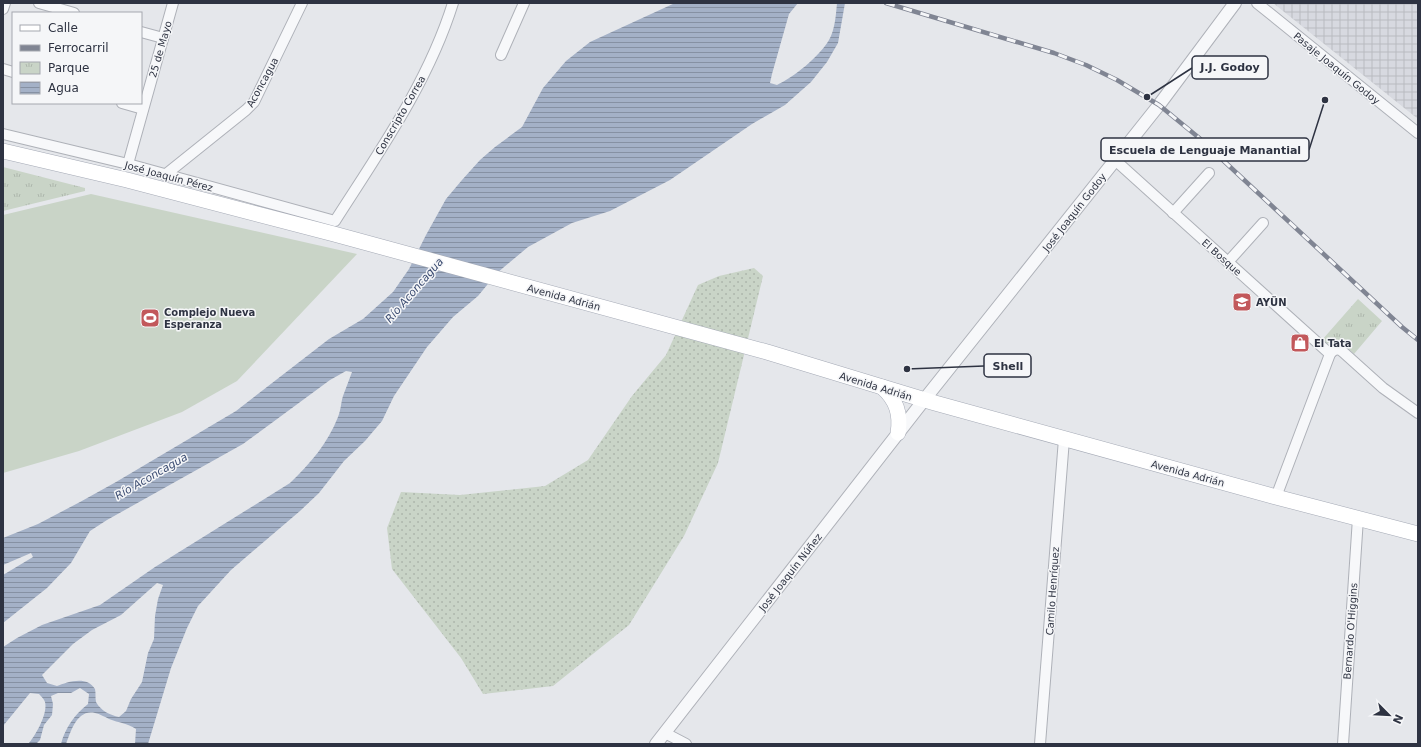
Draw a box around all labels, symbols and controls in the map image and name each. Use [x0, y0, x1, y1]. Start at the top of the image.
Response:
legend [12, 12, 142, 104]
street label: 25 de Mayo [147, 20, 174, 79]
text: Calle [48, 21, 78, 35]
street label: Pasaje Joaquín Godoy [1291, 30, 1382, 107]
text: Ferrocarril [48, 41, 109, 55]
street label: Aconcagua [244, 55, 281, 109]
callout: J.J. Godoy [1192, 56, 1268, 79]
text: Parque [48, 61, 89, 75]
text: J.J. Godoy [1199, 61, 1260, 74]
street label: Conscripto Correa [373, 74, 428, 157]
text: Agua [48, 81, 79, 95]
callout: Escuela de Lenguaje Manantial [1101, 138, 1309, 161]
text: Escuela de Lenguaje Manantial [1109, 144, 1301, 157]
street label: José Joaquín Pérez [123, 159, 214, 194]
street label: José Joaquín Godoy [1040, 171, 1108, 254]
street label: El Bosque [1200, 237, 1244, 278]
water label: Río Aconcagua [383, 255, 446, 325]
street label: Avenida Adrián [526, 282, 602, 313]
school or university icon: AYÜN [1231, 291, 1253, 313]
place label: AYÜN [1256, 295, 1287, 308]
sports icon: Complejo Nueva Esperanza [139, 307, 161, 329]
place label: Complejo Nueva Esperanza [164, 307, 255, 330]
shop icon: El Tata [1289, 332, 1311, 354]
place label: El Tata [1314, 338, 1352, 349]
callout: Shell [984, 354, 1031, 377]
text: Shell [993, 360, 1023, 373]
street label: Avenida Adrián [838, 370, 914, 403]
water label: Río Aconcagua [113, 450, 190, 502]
street label: Avenida Adrián [1150, 458, 1226, 489]
street label: José Joaquín Núñez [756, 531, 824, 614]
street label: Camilo Henríquez [1044, 546, 1061, 636]
street label: Bernardo O'Higgins [1342, 582, 1359, 680]
north arrow [1369, 695, 1409, 735]
text: N [1390, 712, 1405, 726]

